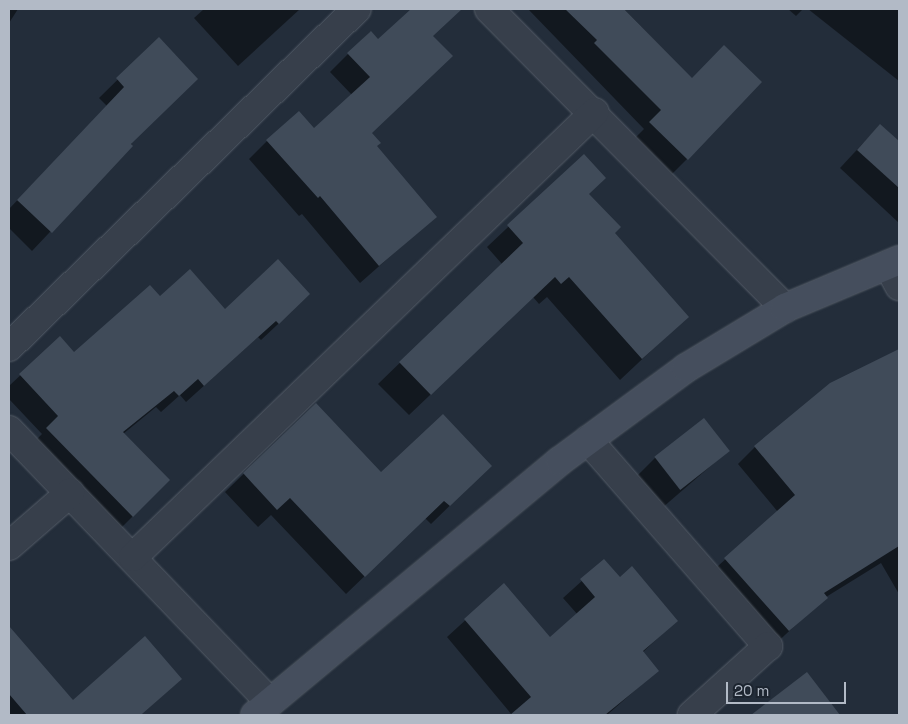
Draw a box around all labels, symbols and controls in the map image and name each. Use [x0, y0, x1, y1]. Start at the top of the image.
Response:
scale bar [728, 672, 848, 704]
text: 20 m [734, 681, 769, 700]

